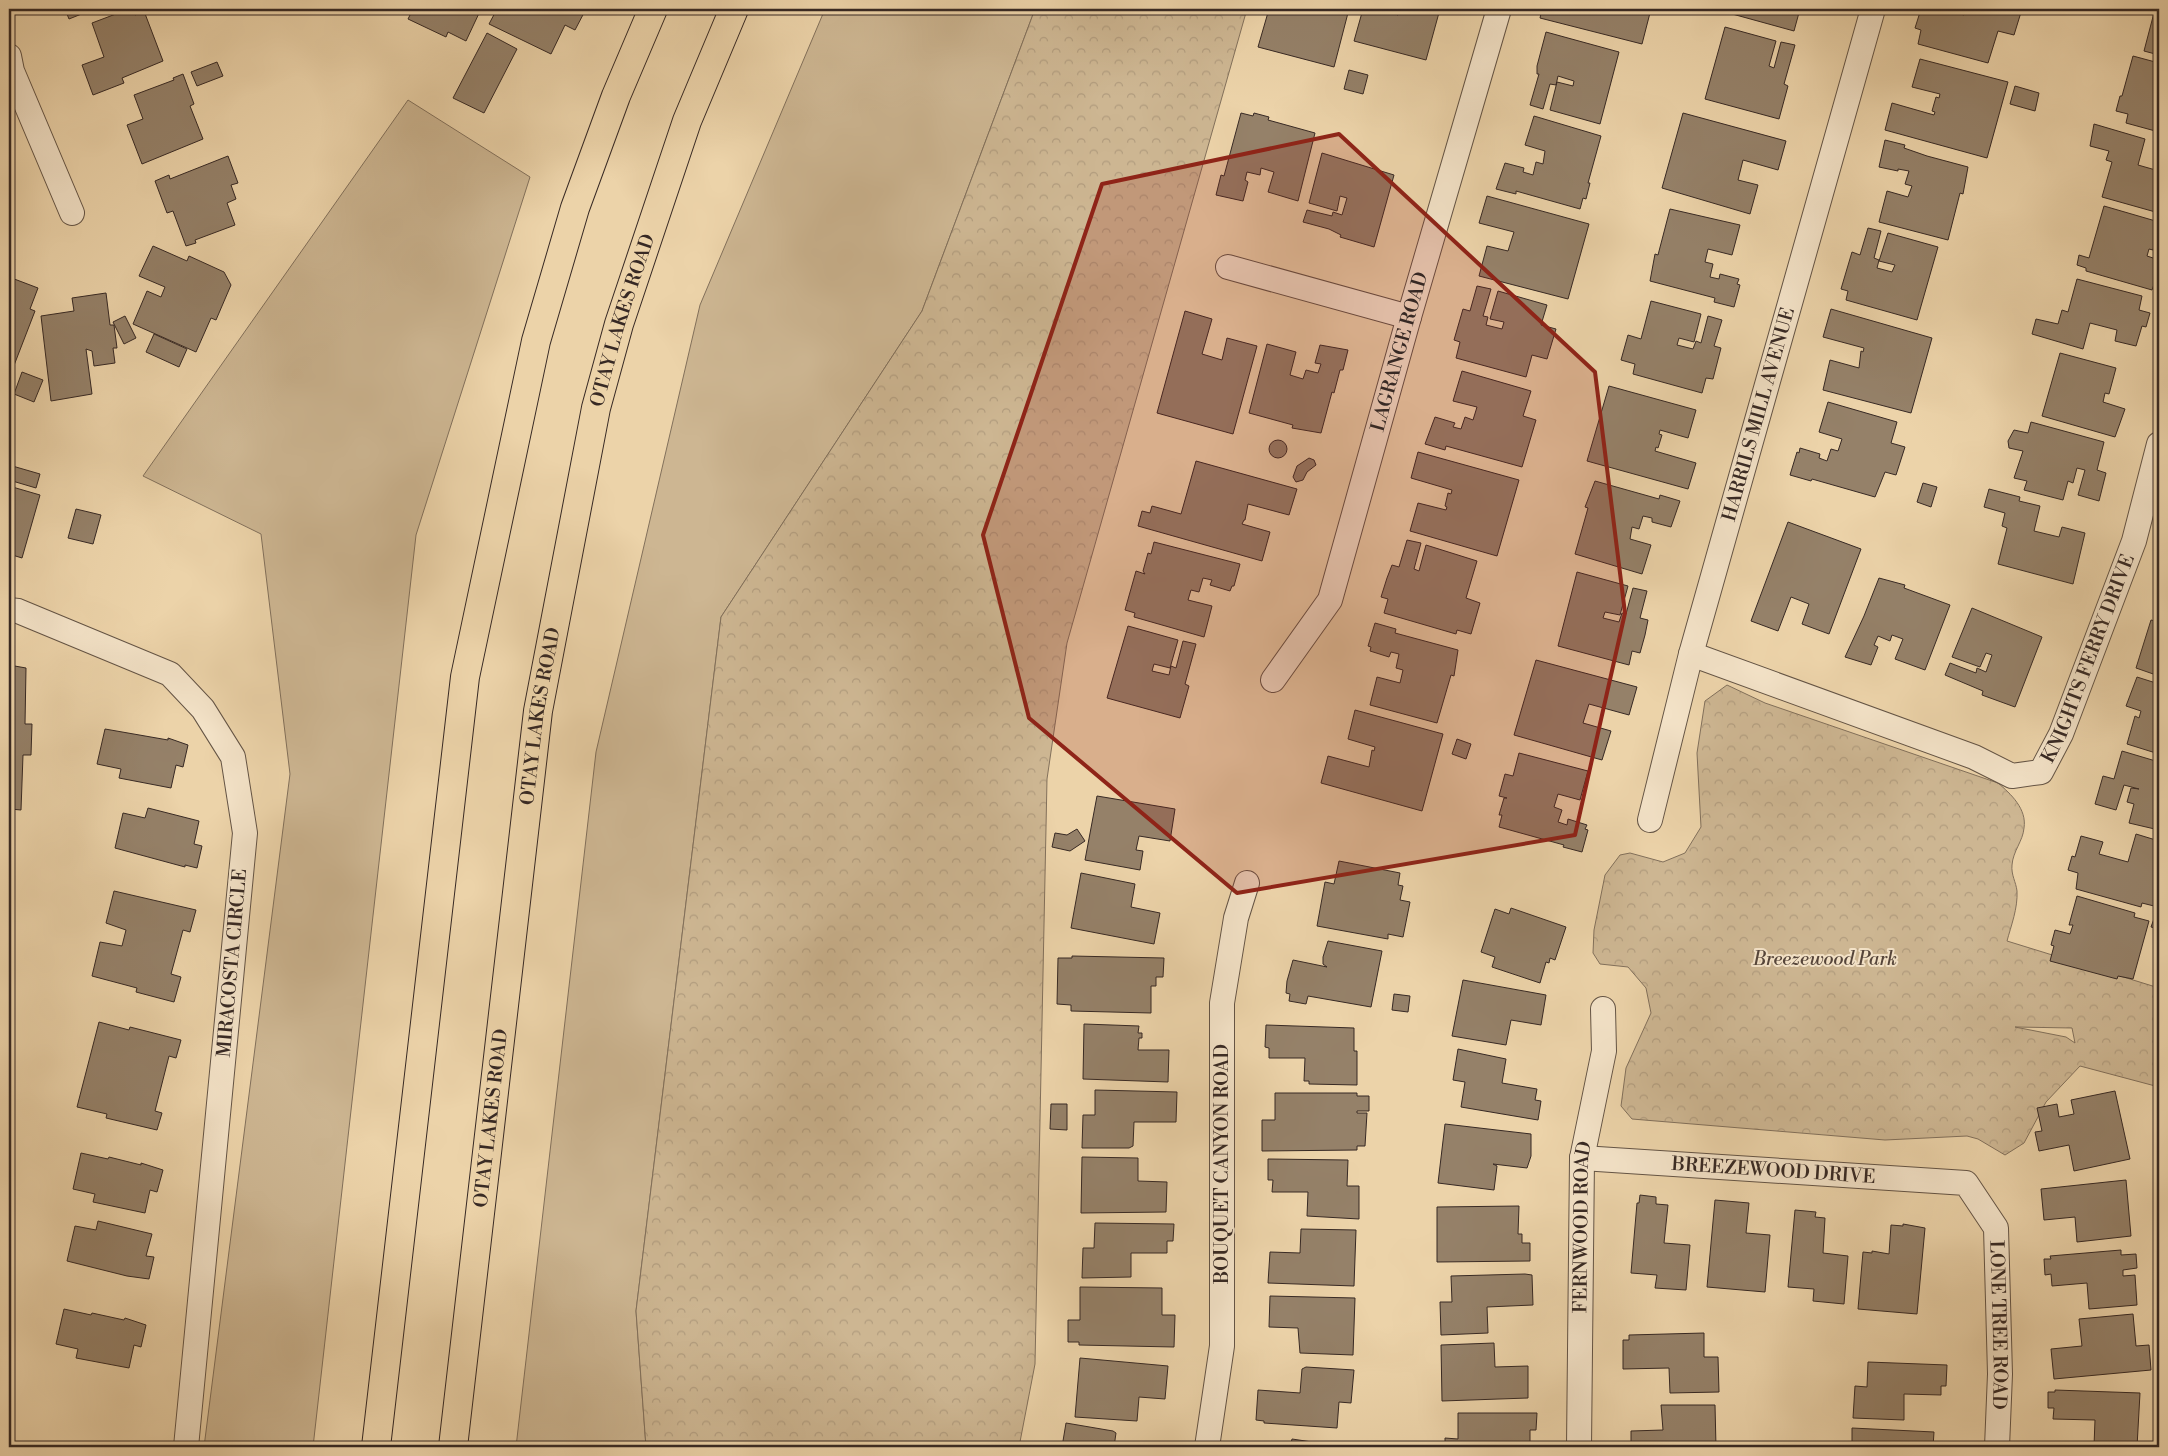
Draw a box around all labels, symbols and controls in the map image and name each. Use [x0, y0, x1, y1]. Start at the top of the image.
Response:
street label: OTAY LAKES ROAD [585, 231, 660, 409]
street label: LAGRANGE ROAD [1366, 269, 1434, 434]
street label: HARRILS MILL AVENUE [1717, 305, 1800, 524]
street label: KNIGHTS FERRY DRIVE [2036, 551, 2140, 767]
street label: OTAY LAKES ROAD [515, 625, 566, 807]
street label: MIRACOSTA CIRCLE [212, 868, 252, 1058]
park label: Breezewood Park [1752, 947, 1897, 971]
street label: OTAY LAKES ROAD [469, 1028, 513, 1209]
street label: BOUQUET CANYON ROAD [1210, 1044, 1234, 1285]
street label: FERNWOOD ROAD [1568, 1139, 1597, 1313]
street label: BREEZEWOOD DRIVE [1670, 1152, 1876, 1189]
street label: LONE TREE ROAD [1984, 1240, 2012, 1410]

